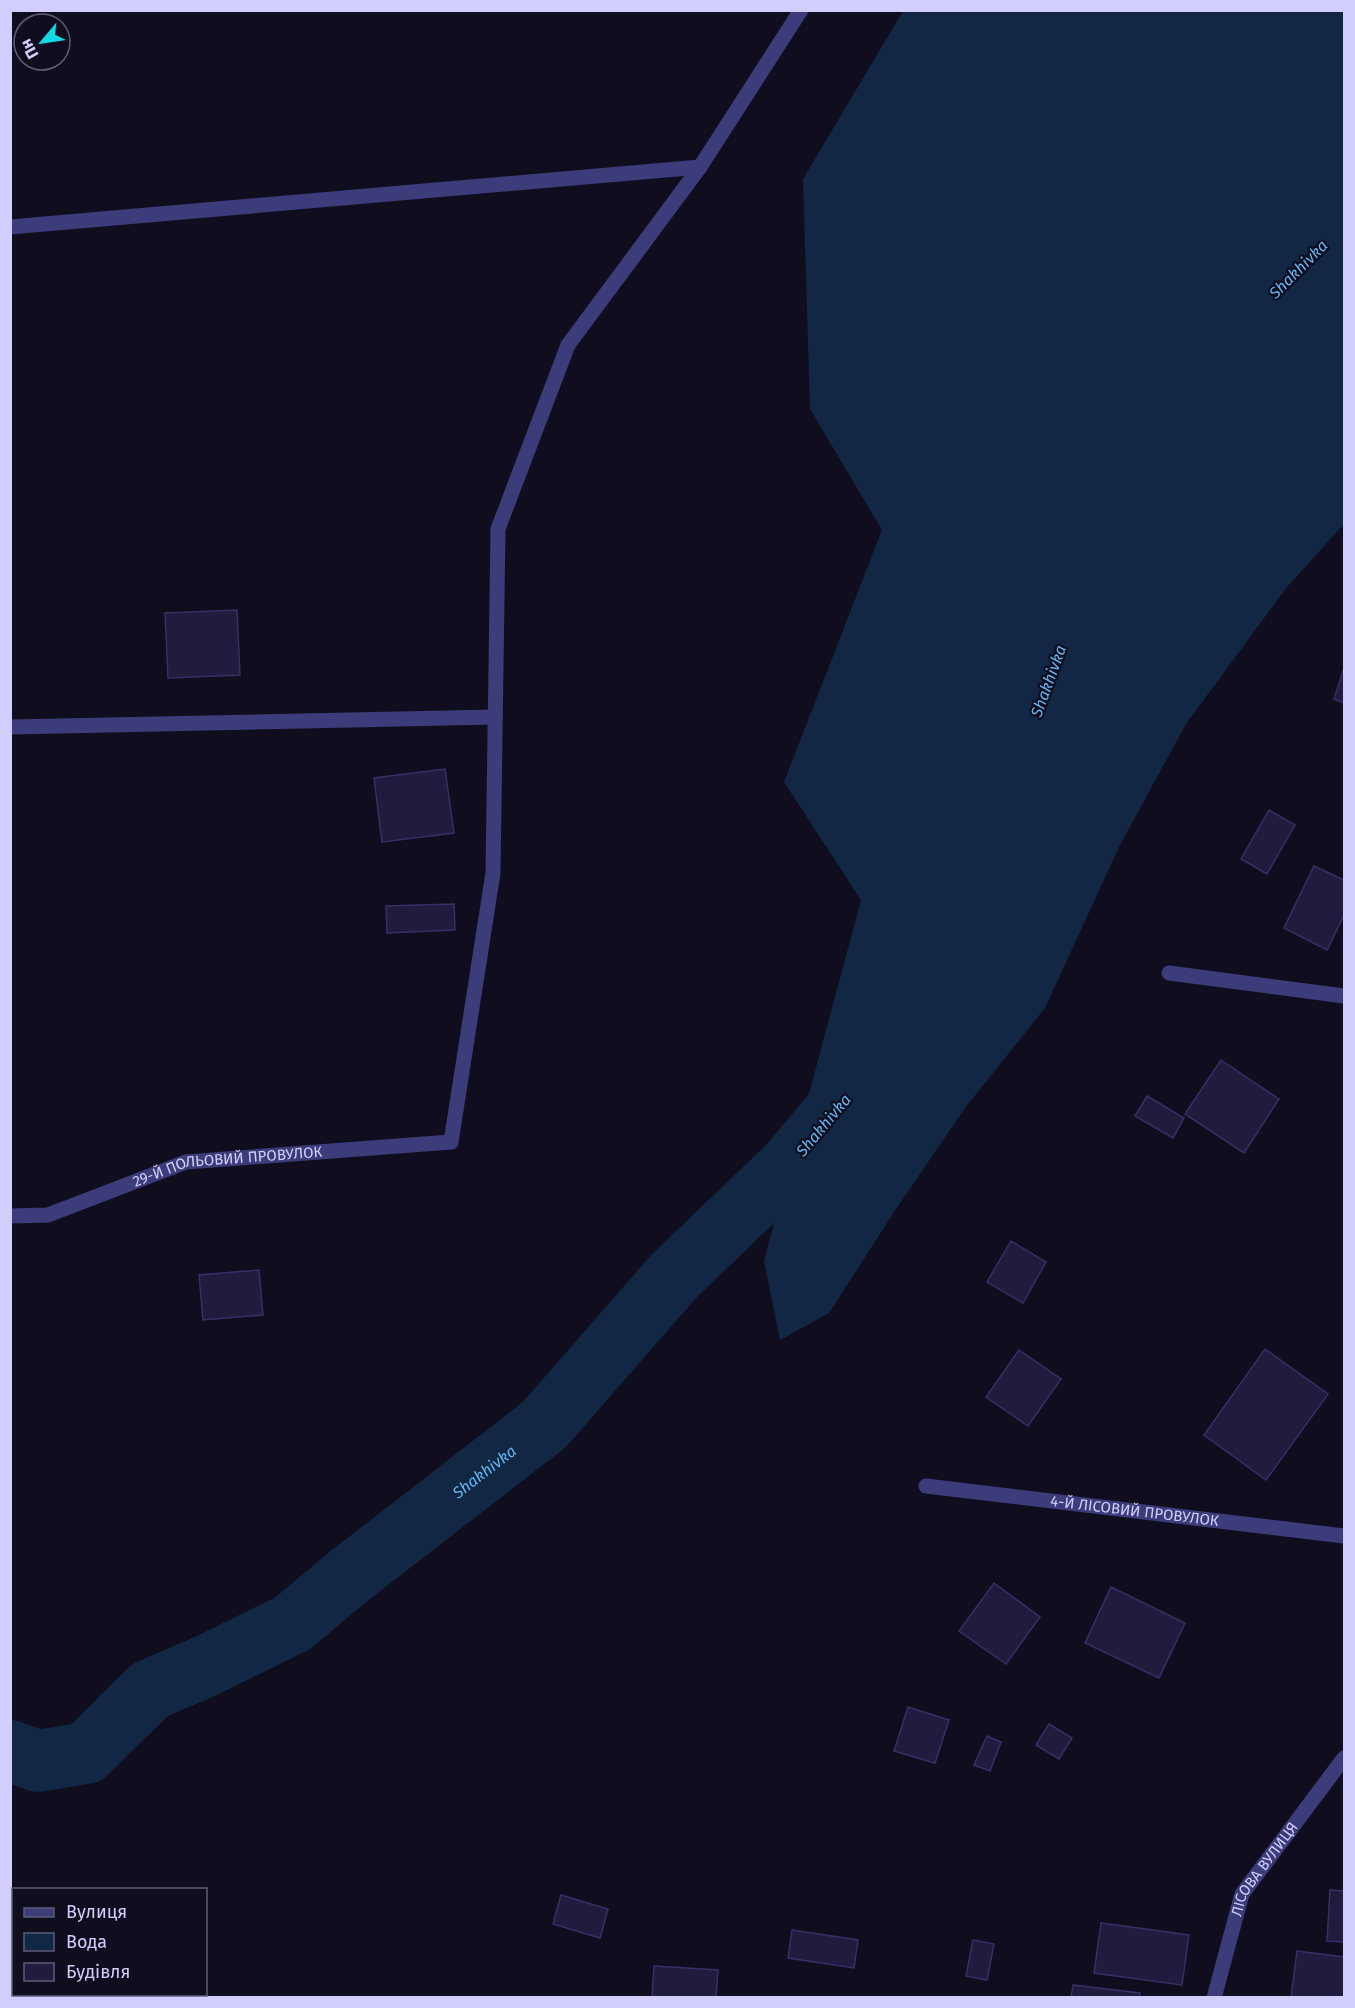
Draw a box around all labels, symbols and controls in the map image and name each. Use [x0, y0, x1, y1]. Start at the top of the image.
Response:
north arrow [12, 12, 72, 72]
text: Пн [16, 36, 42, 62]
water label: Shakhivka [1264, 236, 1332, 303]
water label: Shakhivka [1026, 643, 1070, 721]
water label: Shakhivka [791, 1090, 855, 1161]
street label: 29-Й ПОЛЬОВИЙ ПРОВУЛОК [130, 1143, 323, 1191]
water label: Shakhivka [448, 1441, 520, 1503]
street label: 4-Й ЛІСОВИЙ ПРОВУЛОК [1049, 1492, 1220, 1530]
street label: ЛІСОВА ВУЛИЦЯ [1227, 1819, 1302, 1918]
legend [12, 1888, 207, 1996]
text: Вулиця [66, 1901, 127, 1923]
text: Вода [66, 1931, 107, 1953]
text: Будівля [66, 1961, 130, 1983]

